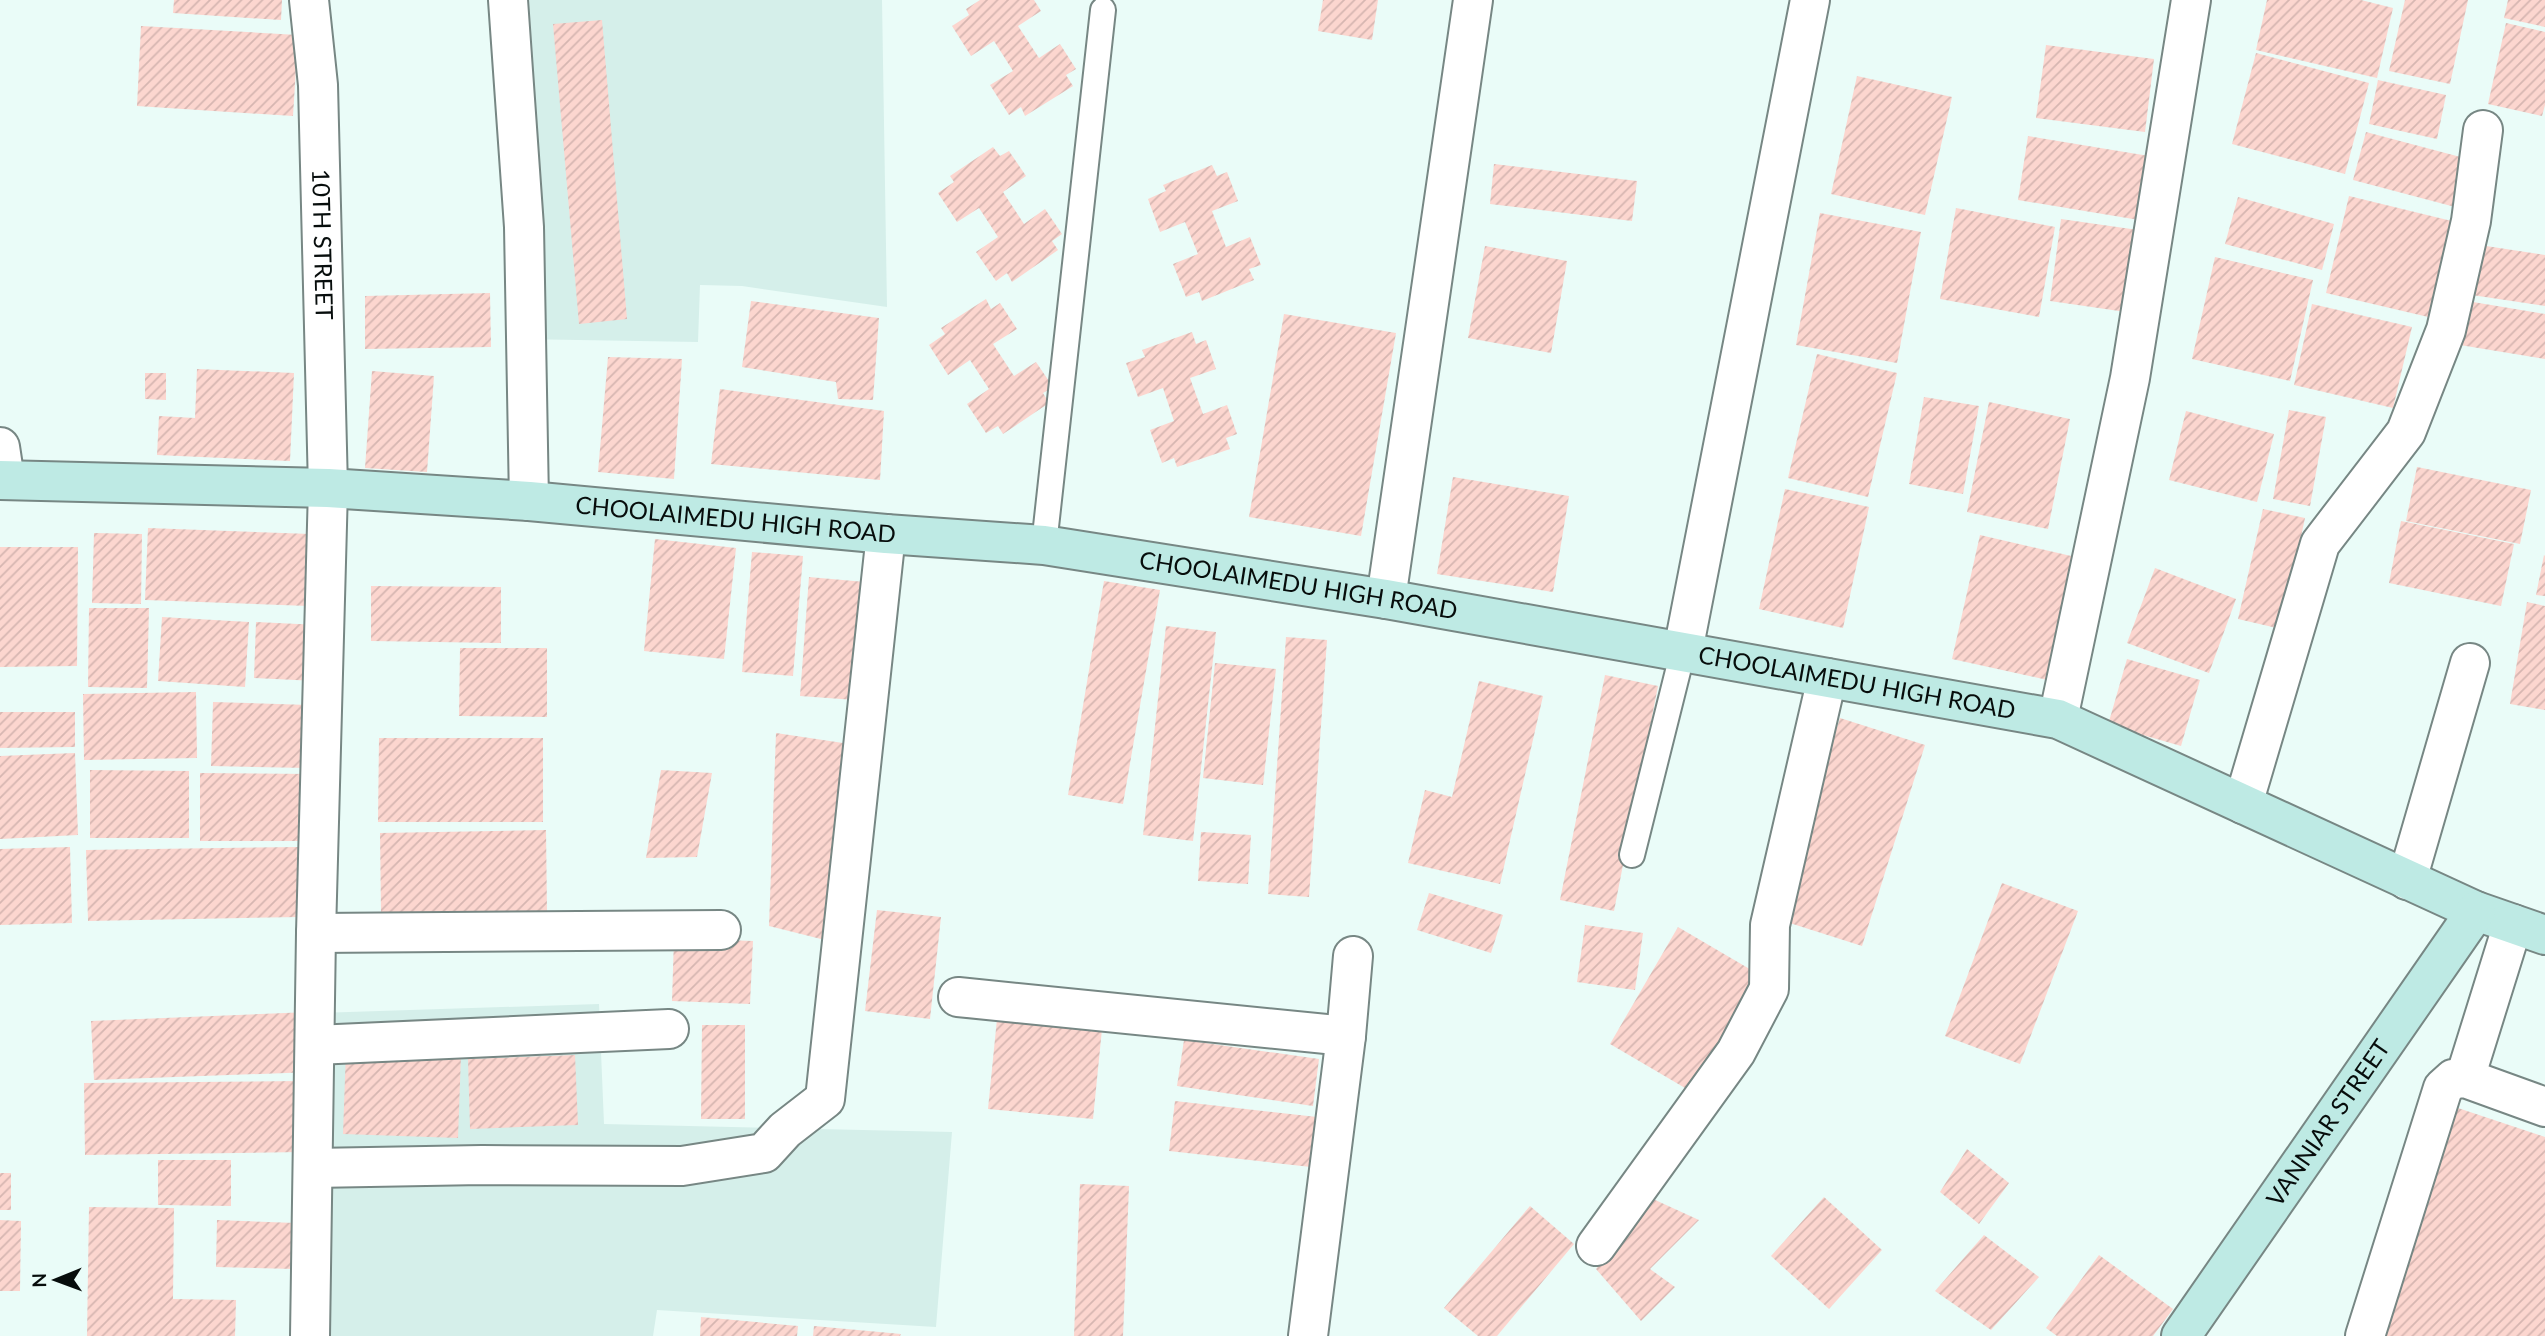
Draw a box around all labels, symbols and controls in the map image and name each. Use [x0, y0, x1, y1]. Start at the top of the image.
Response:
street label: 10TH STREET [307, 169, 340, 320]
street label: CHOOLAIMEDU HIGH ROAD [574, 489, 897, 548]
street label: CHOOLAIMEDU HIGH ROAD [1138, 544, 1460, 624]
street label: CHOOLAIMEDU HIGH ROAD [1696, 639, 2018, 724]
street label: VANNIAR STREET [2260, 1033, 2395, 1211]
north arrow [21, 1245, 91, 1315]
text: N [27, 1273, 50, 1288]

